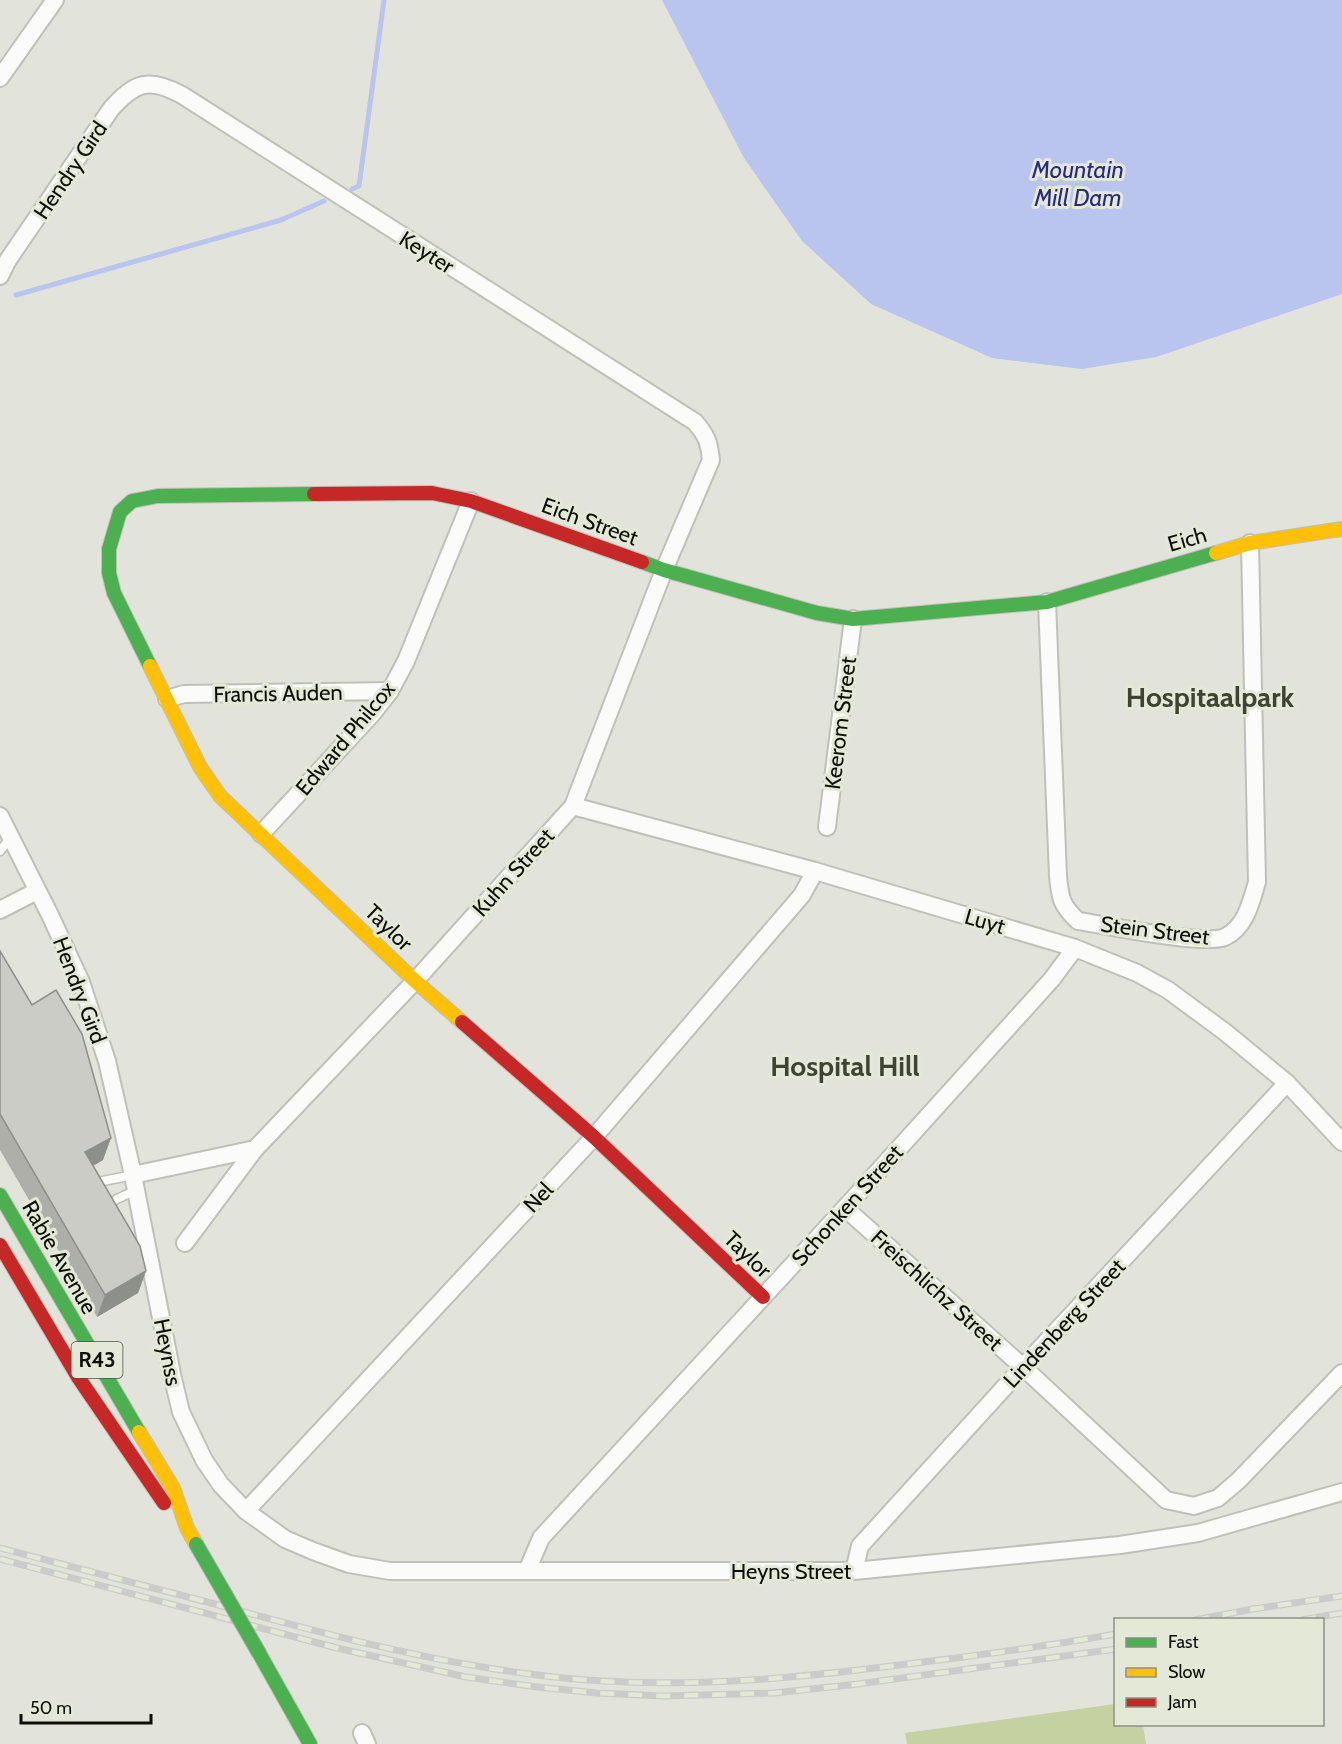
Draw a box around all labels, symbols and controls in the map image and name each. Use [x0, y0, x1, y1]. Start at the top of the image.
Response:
street label: Hendry Gird [28, 116, 113, 224]
water label: Mountain Mill Dam [1031, 155, 1124, 212]
street label: Keyter [394, 225, 459, 280]
street label: Eich Street [538, 492, 642, 552]
street label: Eich [1165, 521, 1210, 558]
street label: Keerom Street [819, 654, 862, 791]
street label: Edward Philcox [290, 675, 401, 801]
street label: Francis Auden [213, 679, 343, 708]
district label: Hospitaalpark [1126, 680, 1295, 714]
street label: Kuhn Street [467, 822, 560, 922]
street label: Taylor [359, 898, 418, 956]
street label: Luyt [961, 903, 1009, 940]
street label: Stein Street [1099, 910, 1212, 951]
street label: Hendry Gird [47, 933, 112, 1047]
district label: Hospital Hill [770, 1049, 920, 1083]
street label: Schonken Street [786, 1139, 909, 1271]
street label: Nel [518, 1176, 560, 1218]
street label: Rabie Avenue [16, 1196, 103, 1319]
street label: Freischlichz Street [865, 1224, 1008, 1357]
street label: Taylor [718, 1225, 777, 1283]
street label: Lindenberg Street [998, 1253, 1131, 1393]
street label: Heynss [148, 1316, 187, 1388]
road number: R43 [72, 1342, 122, 1378]
street label: Heyns Street [731, 1558, 852, 1585]
legend [1114, 1618, 1324, 1726]
text: Fast [1168, 1631, 1199, 1653]
text: Slow [1168, 1661, 1205, 1683]
scale bar [21, 1687, 152, 1725]
text: Jam [1167, 1691, 1197, 1713]
text: 50 m [30, 1697, 72, 1719]

